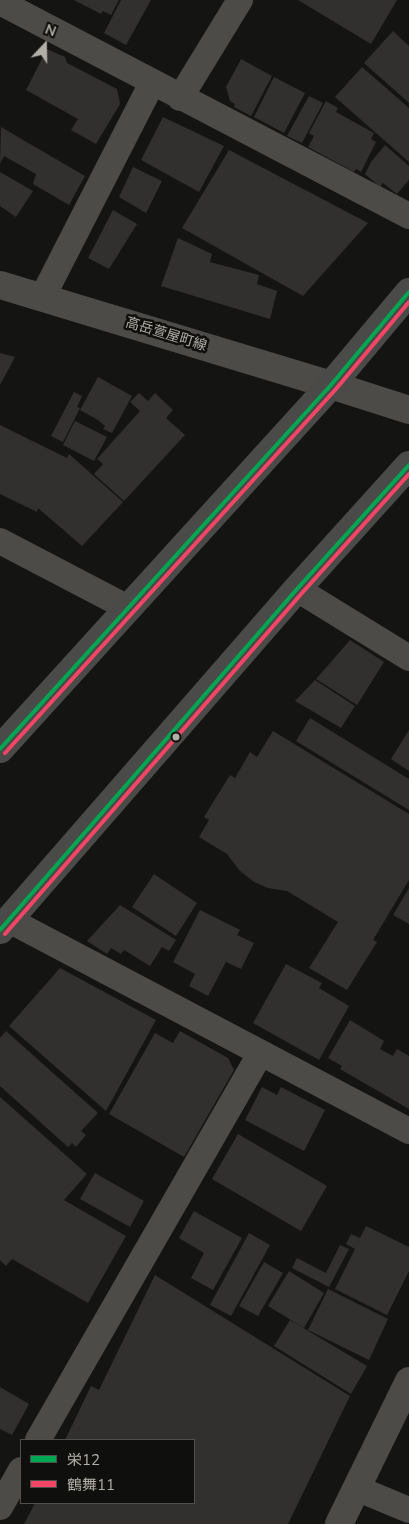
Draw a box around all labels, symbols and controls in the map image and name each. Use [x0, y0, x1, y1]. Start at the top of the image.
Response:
north arrow [20, 20, 70, 70]
text: N [42, 20, 59, 41]
street label: 高岳萱屋町線 [123, 315, 209, 355]
unlabelled marker [171, 732, 181, 742]
legend [20, 1439, 195, 1504]
text: 栄12 [67, 1450, 100, 1470]
text: 鶴舞11 [67, 1475, 115, 1495]

